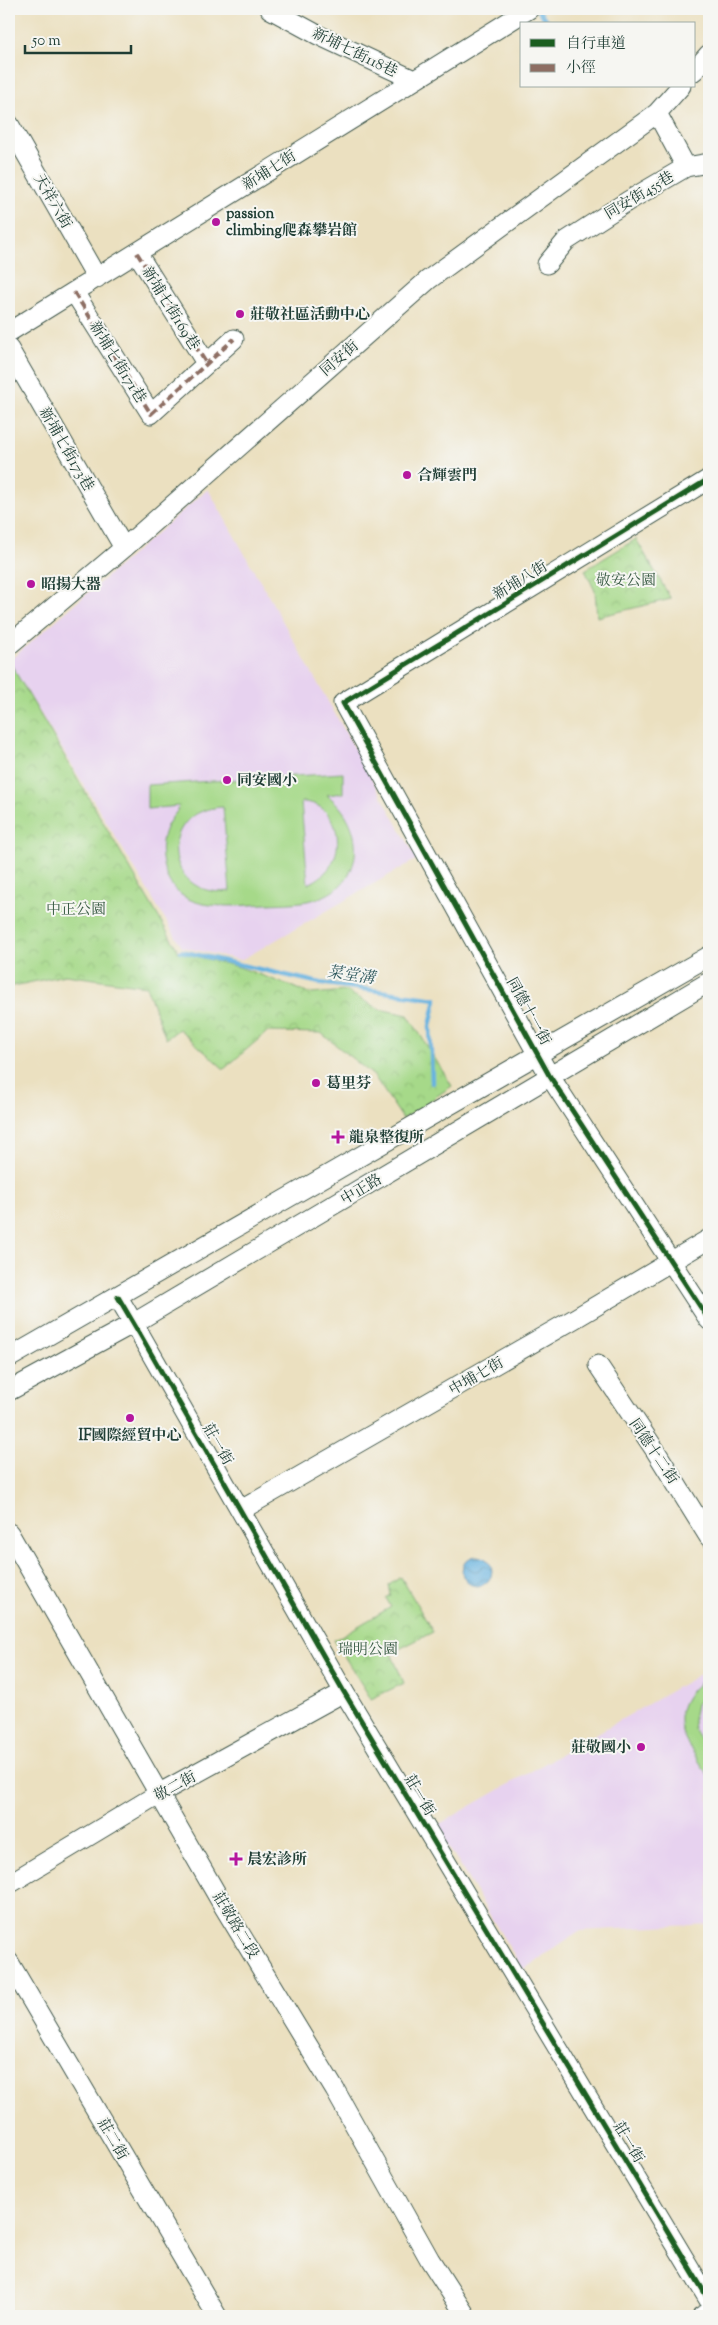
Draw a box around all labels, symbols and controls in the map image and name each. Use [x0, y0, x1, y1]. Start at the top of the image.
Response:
scale bar [25, 22, 131, 54]
legend [520, 22, 696, 88]
street label: 新埔七街118巷 [308, 24, 401, 83]
text: 50 m [31, 31, 61, 52]
text: 自行車道 [566, 34, 626, 55]
text: 小徑 [566, 58, 596, 79]
street label: 新埔七街 [239, 146, 301, 196]
street label: 同安街455巷 [601, 167, 679, 225]
street label: 天祥六街 [28, 171, 76, 233]
place label: passion climbing爬森攀岩館 [226, 204, 357, 242]
marker: passion climbing爬森攀岩館 [210, 216, 222, 228]
street label: 新埔七街169巷 [136, 263, 204, 355]
place label: 莊敬社區活動中心 [250, 305, 370, 326]
marker: 莊敬社區活動中心 [234, 308, 246, 320]
street label: 新埔七街171巷 [83, 318, 150, 408]
street label: 同安街 [316, 336, 364, 382]
street label: 新埔七街173巷 [33, 404, 98, 496]
place label: 合輝雲門 [417, 466, 477, 487]
marker: 合輝雲門 [401, 469, 413, 481]
street label: 新埔八街 [490, 557, 552, 606]
park label: 敬安公園 [596, 571, 656, 592]
place label: 昭揚大器 [41, 575, 101, 596]
marker: 昭揚大器 [25, 578, 37, 590]
place label: 同安國小 [237, 771, 297, 792]
marker: 同安國小 [221, 774, 233, 786]
park label: 中正公園 [46, 900, 106, 921]
water label: 菜堂溝 [325, 962, 379, 992]
street label: 同德十一街 [500, 974, 555, 1050]
place label: 葛里芬 [326, 1074, 371, 1095]
marker: 葛里芬 [310, 1077, 322, 1089]
place label: 龍泉整復所 [349, 1128, 424, 1149]
marker: 龍泉整復所 [331, 1130, 345, 1144]
street label: 中正路 [337, 1170, 386, 1211]
street label: 中埔七街 [446, 1353, 508, 1401]
marker: IF國際經貿中心 [124, 1412, 136, 1424]
street label: 同德十二街 [623, 1415, 682, 1489]
street label: 莊一街 [196, 1420, 237, 1469]
place label: IF國際經貿中心 [78, 1426, 182, 1447]
park label: 瑞明公園 [338, 1640, 398, 1661]
place label: 莊敬國小 [571, 1738, 631, 1759]
marker: 莊敬國小 [635, 1741, 647, 1753]
street label: 敬二街 [151, 1767, 201, 1807]
street label: 莊一街 [398, 1771, 439, 1820]
place label: 晨宏診所 [247, 1850, 307, 1871]
marker: 晨宏診所 [229, 1852, 243, 1866]
street label: 莊敬路二段 [206, 1888, 263, 1963]
street label: 莊二街 [91, 2115, 132, 2164]
street label: 莊一街 [607, 2118, 648, 2167]

